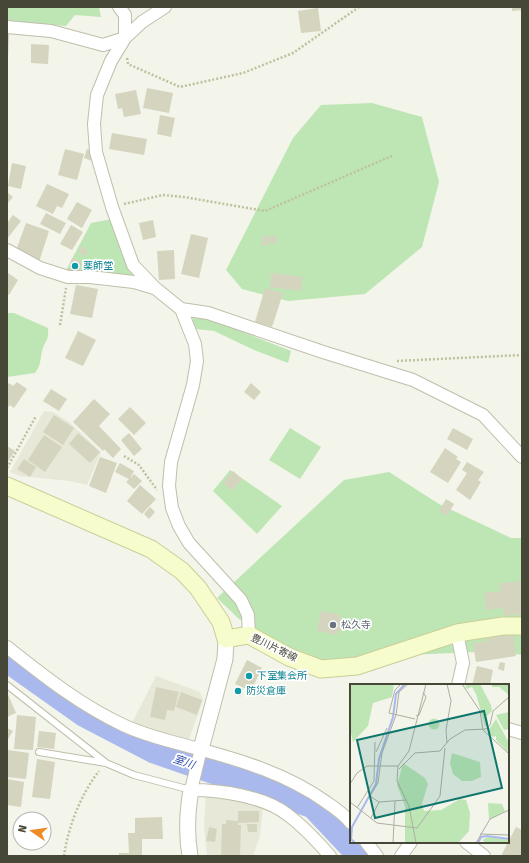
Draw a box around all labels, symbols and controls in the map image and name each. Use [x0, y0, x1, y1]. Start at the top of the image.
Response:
place label: 薬師堂 [83, 260, 113, 272]
marker: 薬師堂 [70, 261, 80, 271]
place label: 松久寺 [341, 619, 371, 631]
marker: 松久寺 [328, 620, 338, 630]
street label: 豊川片寄線 [249, 632, 299, 664]
place label: 下室集会所 [257, 670, 307, 682]
marker: 下室集会所 [244, 671, 254, 681]
inset map [350, 684, 509, 843]
place label: 防災倉庫 [246, 685, 286, 697]
marker: 防災倉庫 [233, 686, 243, 696]
water label: 室川 [171, 752, 197, 772]
north arrow [12, 811, 52, 851]
text: N [16, 824, 30, 834]

